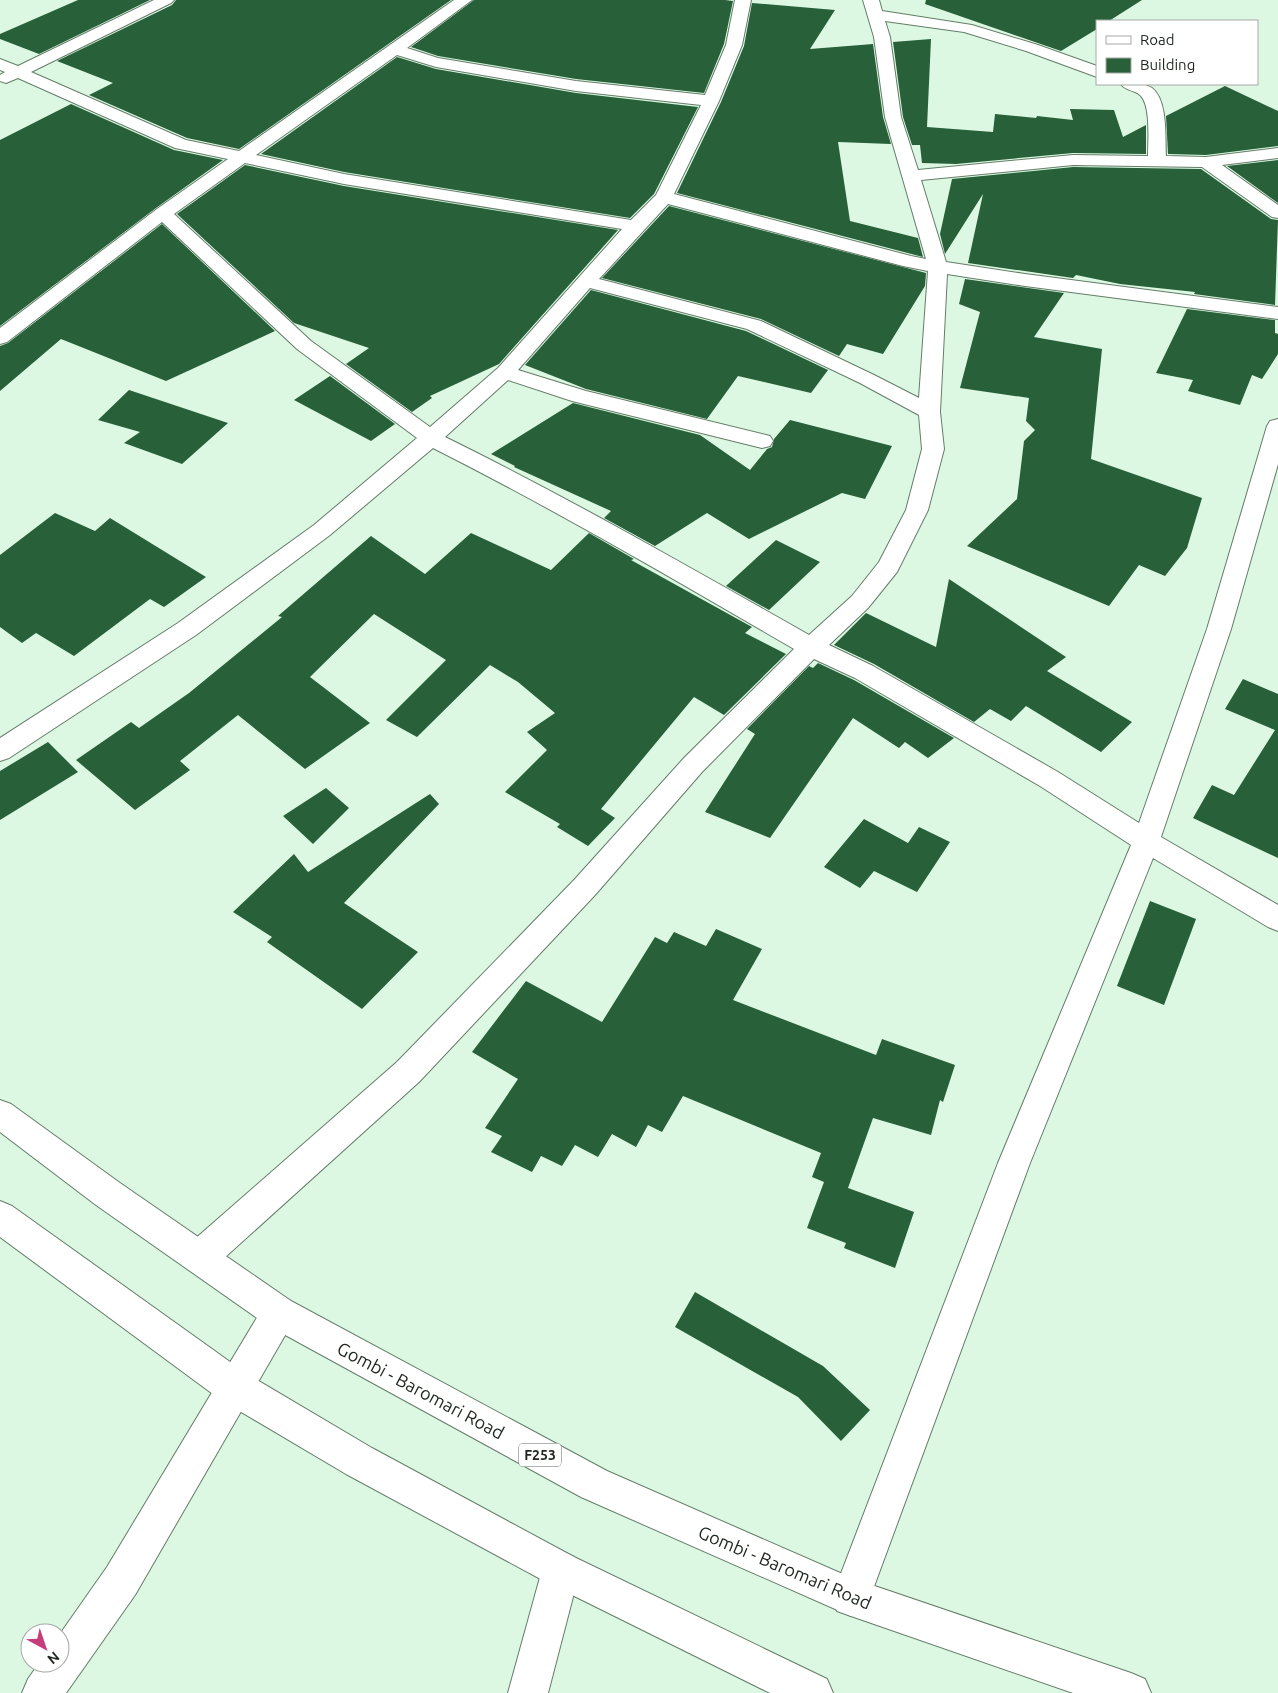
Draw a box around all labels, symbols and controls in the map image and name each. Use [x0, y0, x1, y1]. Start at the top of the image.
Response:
legend [1096, 20, 1258, 85]
text: Road [1140, 31, 1175, 48]
text: Building [1140, 56, 1195, 73]
street label: Gombi - Baromari Road [334, 1338, 508, 1442]
road number: F253 [519, 1444, 561, 1466]
street label: Gombi - Baromari Road [696, 1521, 874, 1613]
north arrow [20, 1623, 70, 1673]
text: N [44, 1648, 63, 1667]

